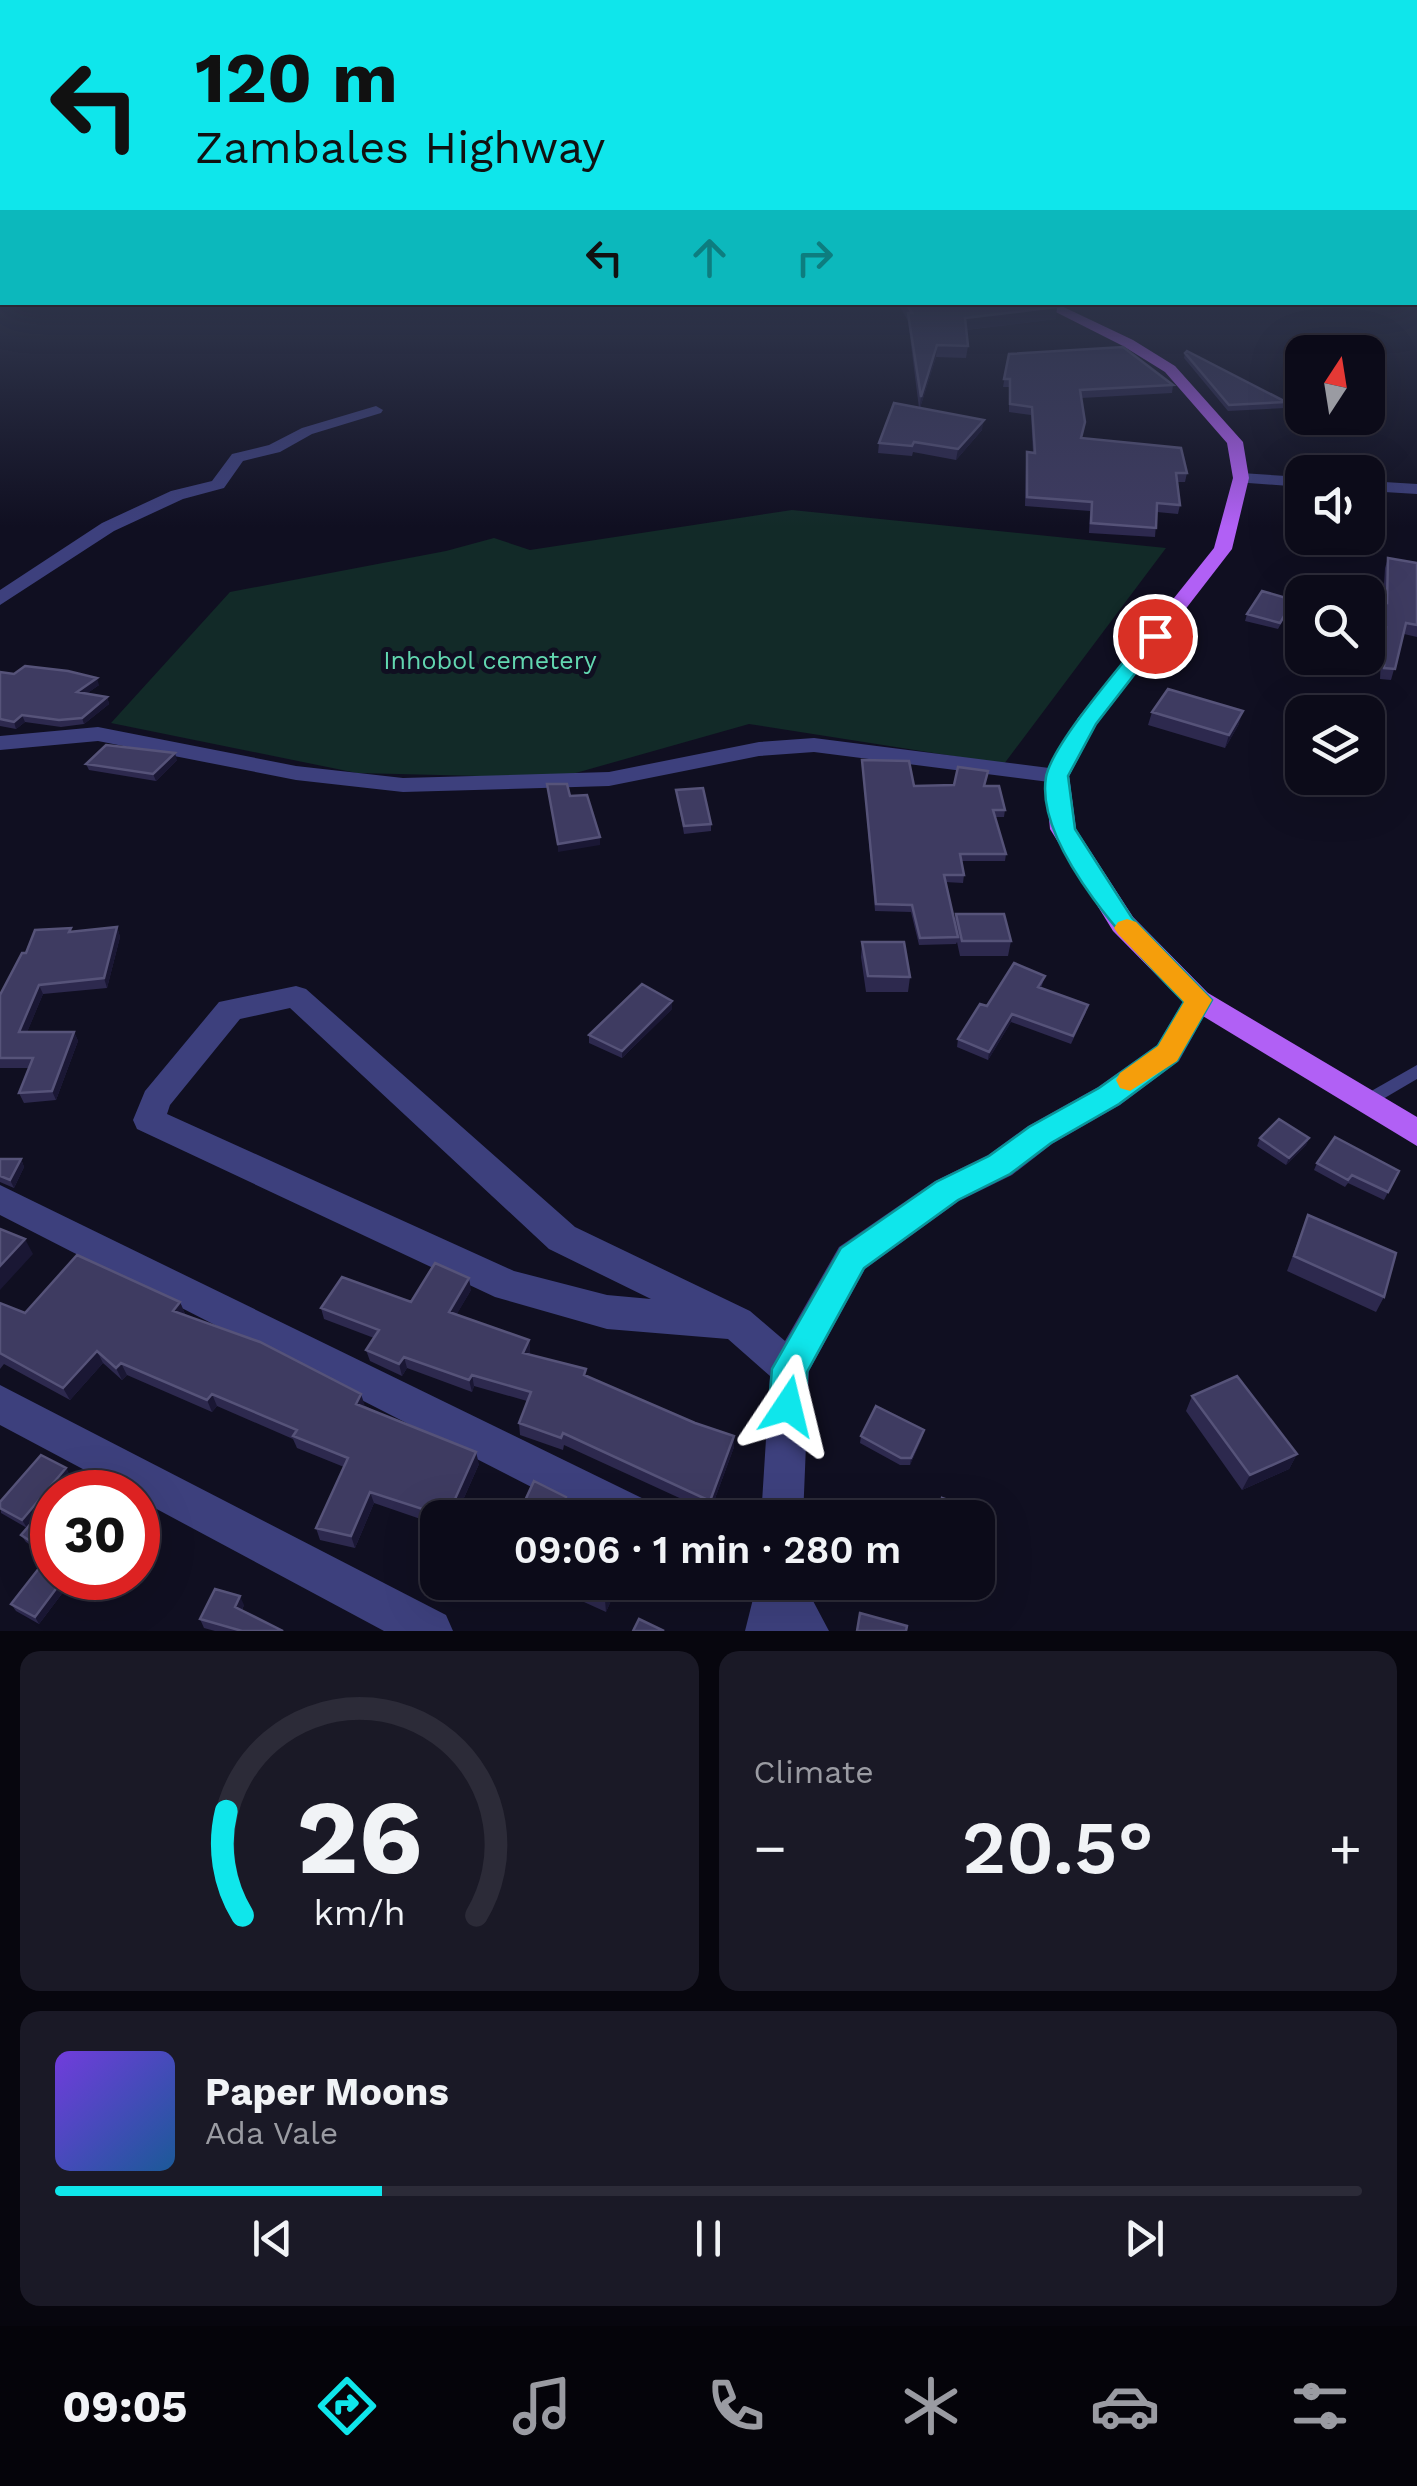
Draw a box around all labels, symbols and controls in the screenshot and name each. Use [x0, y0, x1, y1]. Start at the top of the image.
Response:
text: 120 m [195, 37, 398, 119]
icon: left [30, 40, 160, 170]
text: Zambales Highway [195, 121, 605, 174]
icon: left [577, 230, 632, 285]
icon: ahead [682, 230, 737, 285]
icon: right [787, 230, 842, 285]
north arrow [1285, 335, 1385, 435]
map controls [1285, 335, 1385, 795]
button: sound [1285, 455, 1385, 555]
button: search [1285, 575, 1385, 675]
pin [1113, 594, 1198, 679]
icon: arrive [1128, 609, 1183, 664]
park label: Inhobol cemetery [383, 646, 597, 675]
button: layers [1285, 695, 1385, 795]
position arrow [736, 1354, 840, 1458]
speed limit sign: 30 [30, 1470, 160, 1600]
text: 09:06 · 1 min · 280 m [514, 1528, 901, 1572]
text: Climate [754, 1753, 874, 1791]
text: 26 [296, 1776, 422, 1898]
text: 20.5° [962, 1803, 1154, 1891]
text: − [754, 1816, 787, 1880]
text: + [1329, 1816, 1362, 1880]
text: km/h [313, 1892, 405, 1934]
text: Paper Moons [205, 2070, 449, 2114]
text: Ada Vale [205, 2114, 338, 2152]
icon: previous [245, 2211, 300, 2266]
icon: pause [681, 2211, 736, 2266]
icon: next [1117, 2211, 1172, 2266]
icon: directions [312, 2371, 382, 2441]
icon: music [507, 2371, 577, 2441]
icon: phone [701, 2371, 771, 2441]
icon: climate [896, 2371, 966, 2441]
icon: car [1090, 2371, 1160, 2441]
icon: filters [1285, 2371, 1355, 2441]
text: 09:05 [62, 2380, 188, 2433]

